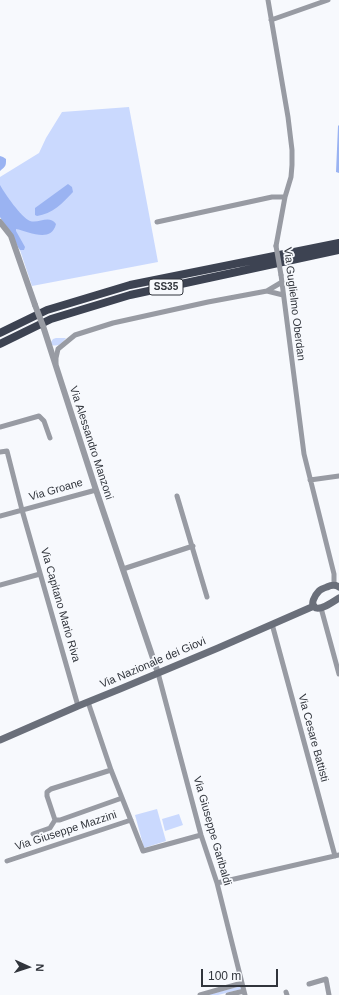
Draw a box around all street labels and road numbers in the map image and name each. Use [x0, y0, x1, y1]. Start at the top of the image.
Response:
street label: Via Guglielmo Oberdan [280, 247, 308, 361]
road number: SS35 [149, 279, 183, 295]
street label: Via Alessandro Manzoni [66, 385, 116, 501]
street label: Via Groane [28, 476, 84, 504]
street label: Via Capitano Mario Riva [37, 546, 83, 664]
street label: Via Nazionale dei Giovi [98, 635, 208, 691]
street label: Via Cesare Battisti [295, 693, 331, 783]
street label: Via Giuseppe Garibaldi [190, 775, 234, 887]
street label: Via Giuseppe Mazzini [13, 808, 119, 854]

